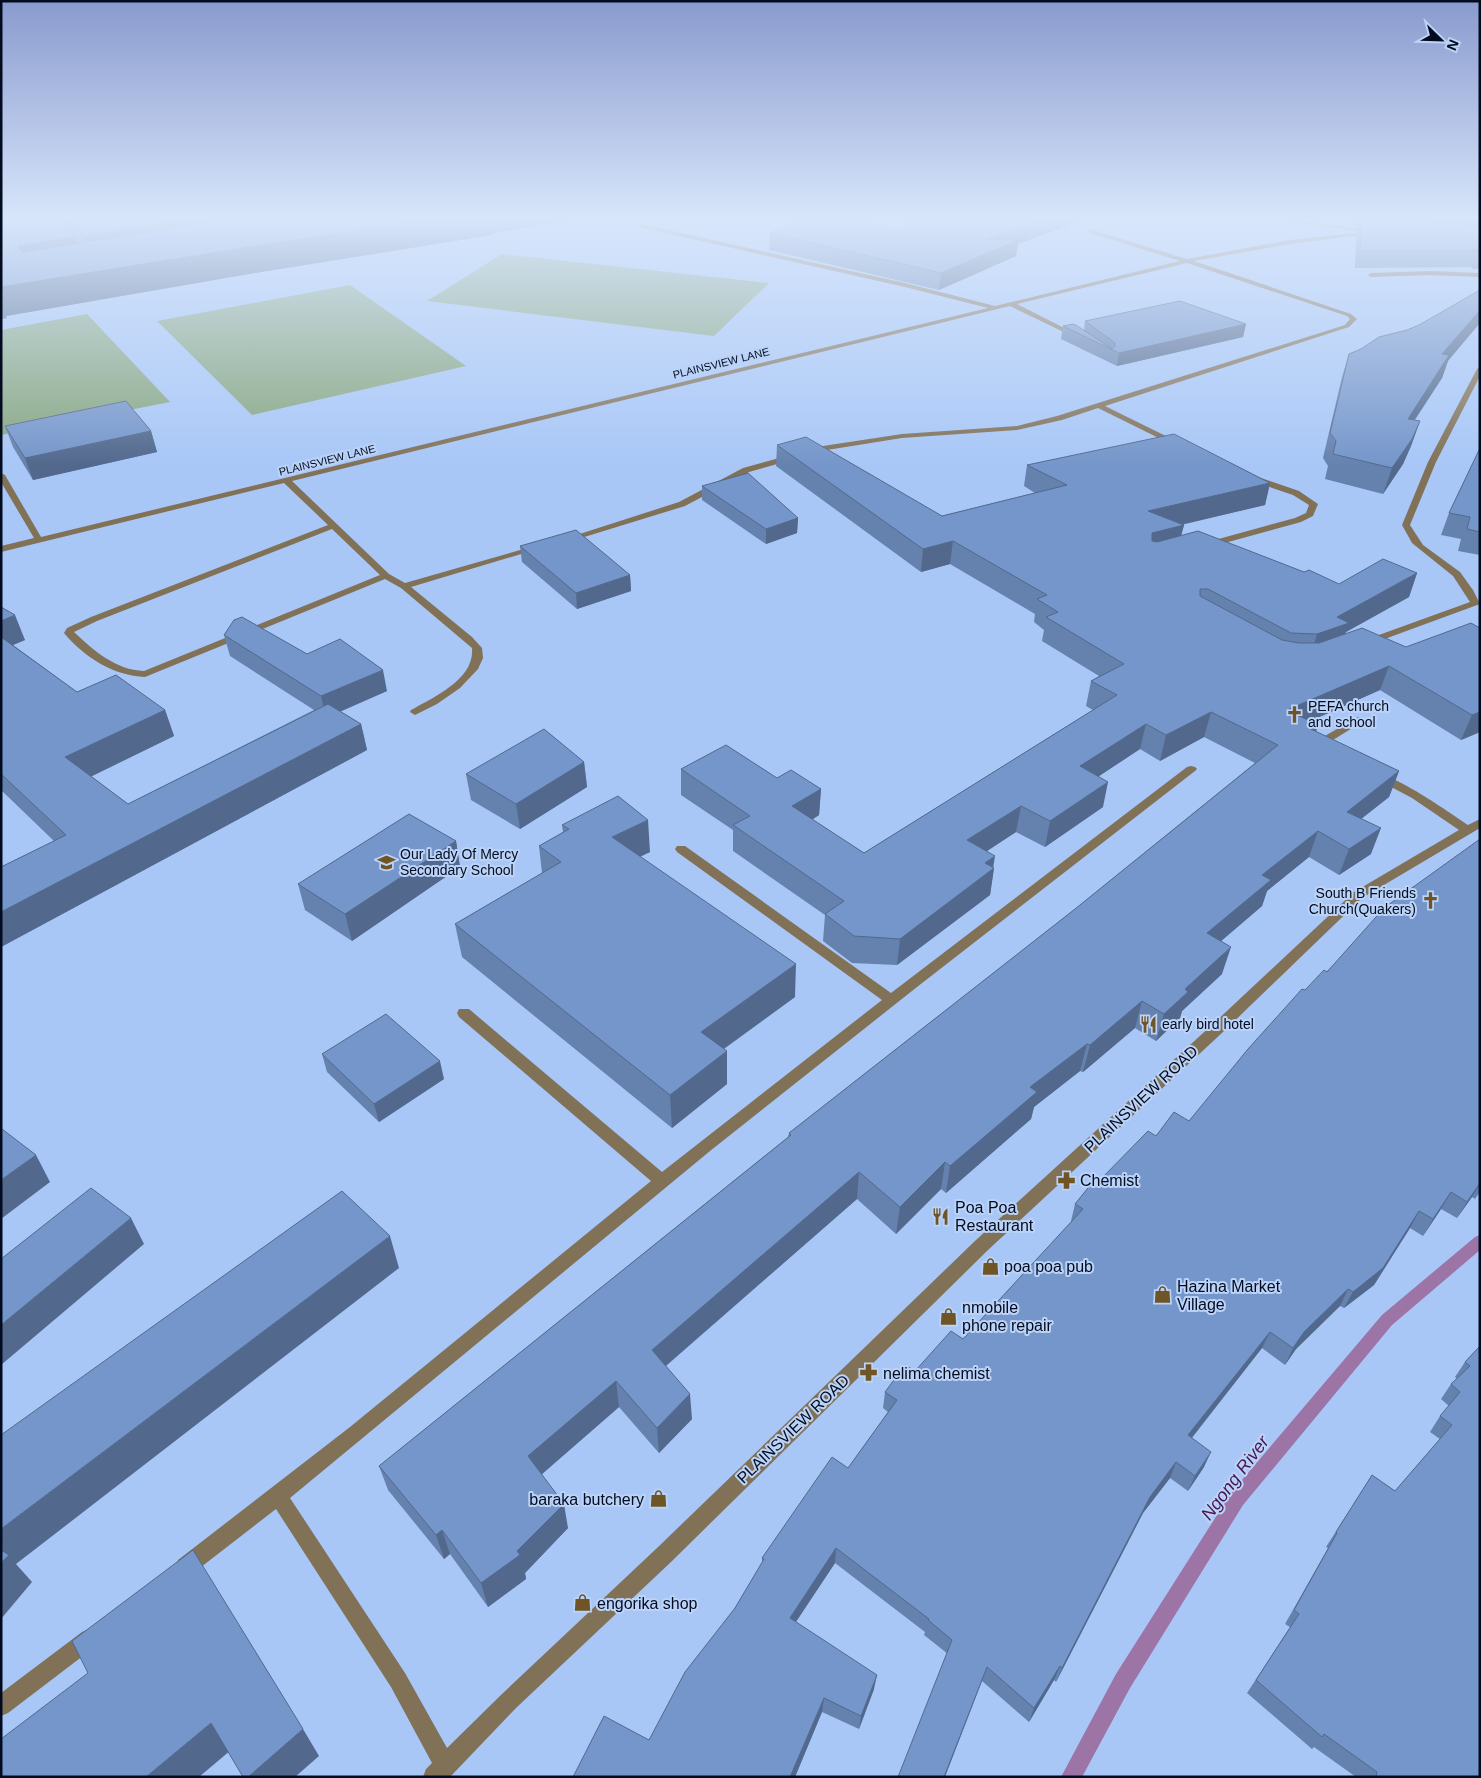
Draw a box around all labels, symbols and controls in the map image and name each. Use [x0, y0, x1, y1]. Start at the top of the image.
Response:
north arrow [1416, 15, 1466, 65]
text: N [1444, 37, 1462, 53]
street label: PLAINSVIEW LANE [671, 345, 771, 381]
street label: PLAINSVIEW LANE [277, 442, 377, 478]
place label: PEFA church and school [1308, 698, 1389, 730]
church icon: PEFA church and school [1284, 704, 1304, 724]
place label: Our Lady Of Mercy Secondary School [400, 846, 518, 878]
school or university icon: Our Lady Of Mercy Secondary School [376, 852, 396, 872]
place label: South B Friends Church(Quakers) [1309, 885, 1416, 917]
church icon: South B Friends Church(Quakers) [1420, 891, 1440, 911]
restaurant icon: early bird hotel [1138, 1014, 1158, 1034]
place label: early bird hotel [1162, 1016, 1254, 1032]
street label: PLAINSVIEW ROAD [1081, 1042, 1201, 1156]
pharmacy icon: Chemist [1056, 1170, 1076, 1190]
place label: Chemist [1080, 1172, 1139, 1189]
place label: Poa Poa Restaurant [955, 1199, 1034, 1234]
restaurant icon: Poa Poa Restaurant [931, 1206, 951, 1226]
shop icon: poa poa pub [980, 1256, 1000, 1276]
place label: poa poa pub [1004, 1258, 1093, 1275]
place label: Hazina Market Village [1177, 1278, 1281, 1313]
shop icon: Hazina Market Village [1153, 1285, 1173, 1305]
place label: nmobile phone repair [962, 1299, 1053, 1334]
shop icon: nmobile phone repair [938, 1306, 958, 1326]
pharmacy icon: nelima chemist [859, 1363, 879, 1383]
place label: nelima chemist [883, 1365, 990, 1382]
street label: PLAINSVIEW ROAD [734, 1371, 852, 1487]
water label: Ngong River [1197, 1431, 1274, 1524]
shop icon: baraka butchery [648, 1489, 668, 1509]
place label: baraka butchery [529, 1491, 644, 1508]
shop icon: engorika shop [573, 1593, 593, 1613]
place label: engorika shop [597, 1595, 698, 1612]

